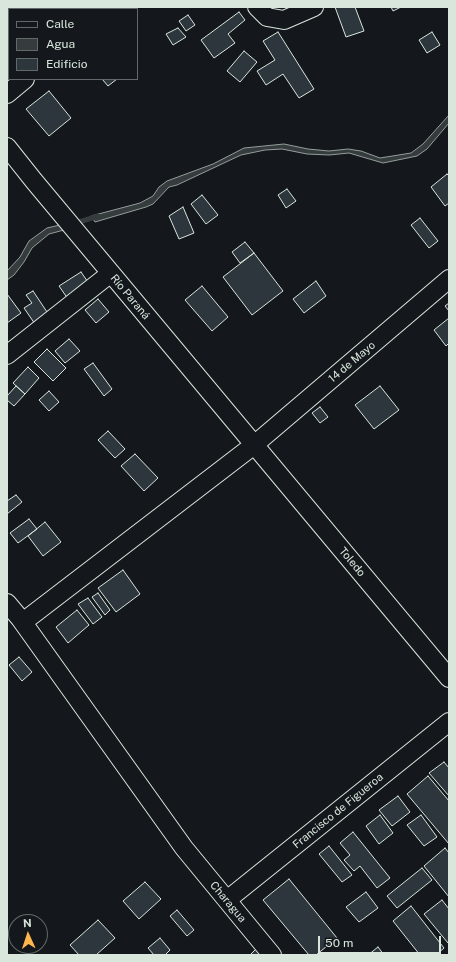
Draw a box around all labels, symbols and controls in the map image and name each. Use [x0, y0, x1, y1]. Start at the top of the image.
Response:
legend [8, 8, 138, 80]
text: Calle [46, 17, 74, 31]
text: Agua [46, 37, 75, 51]
text: Edificio [46, 57, 88, 71]
street label: Río Paraná [107, 272, 153, 322]
street label: 14 de Mayo [326, 339, 378, 385]
street label: Toledo [336, 545, 368, 579]
street label: Francisco de Figueroa [290, 770, 386, 852]
street label: Charagua [207, 879, 249, 925]
north arrow [8, 914, 48, 954]
text: N [23, 917, 32, 929]
scale bar [320, 928, 443, 954]
text: 50 m [325, 936, 353, 950]

